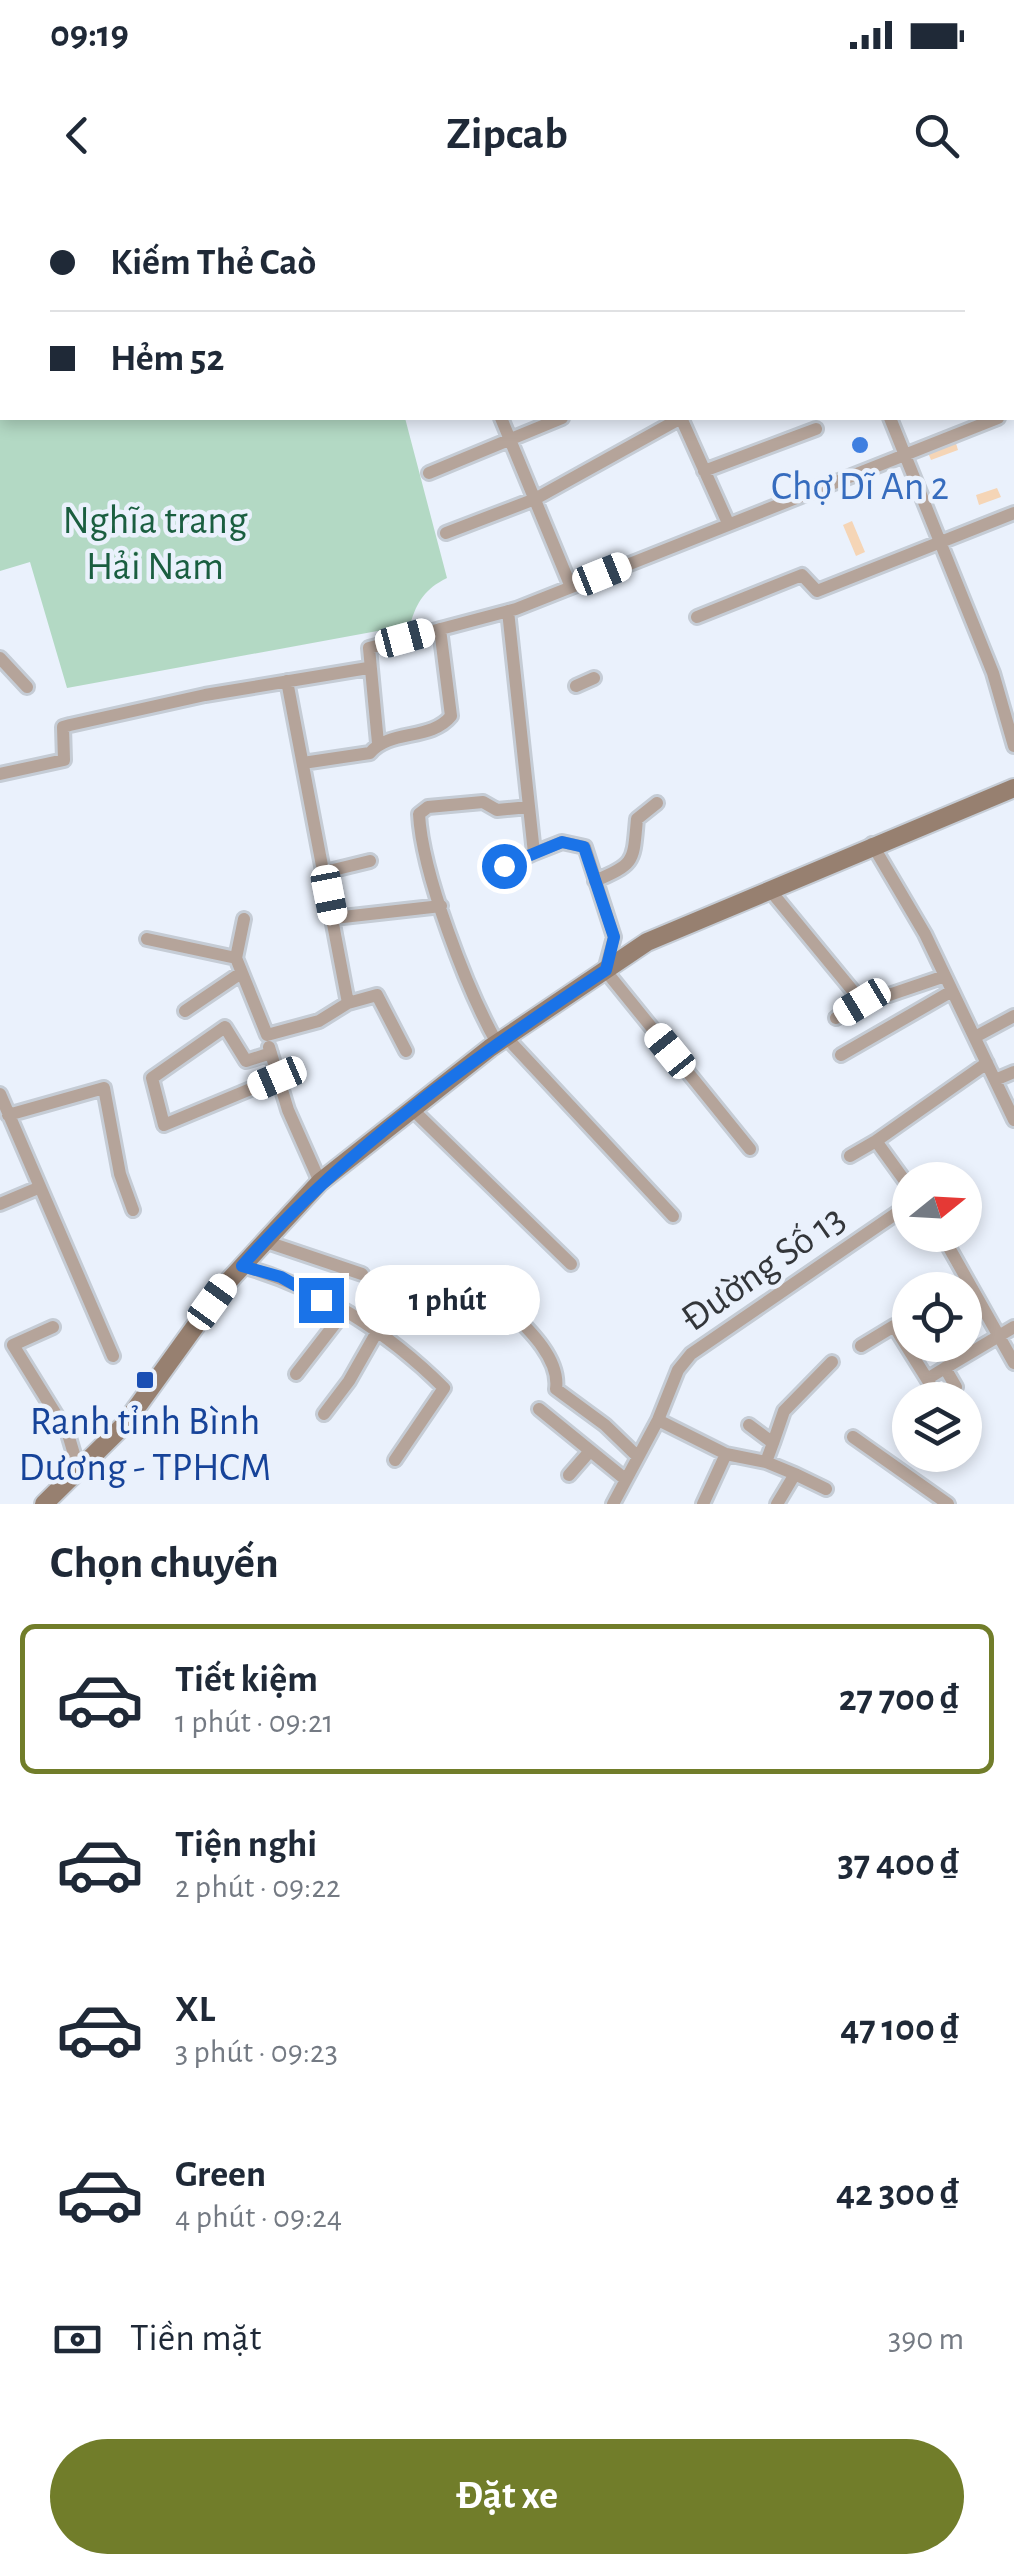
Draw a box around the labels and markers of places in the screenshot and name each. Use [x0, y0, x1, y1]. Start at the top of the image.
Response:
marker: Chợ Dĩ An 2 [849, 434, 871, 456]
place label: Chợ Dĩ An 2 [771, 467, 949, 507]
marker: Ranh tỉnh Bình Dương - TPHCM [134, 1369, 156, 1391]
place label: Ranh tỉnh Bình Dương - TPHCM [19, 1402, 271, 1488]

